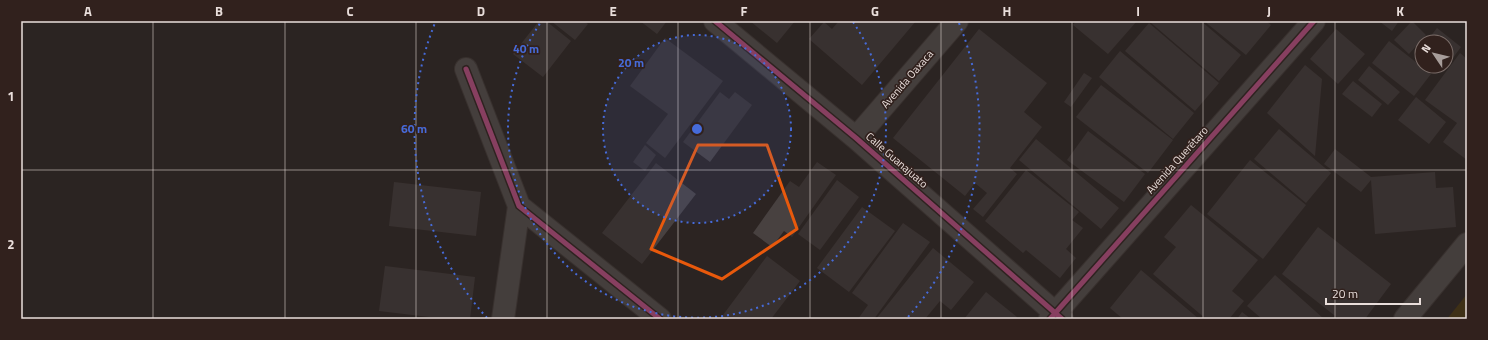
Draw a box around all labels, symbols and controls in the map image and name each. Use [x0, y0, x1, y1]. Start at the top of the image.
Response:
text: A [84, 1, 92, 21]
text: B [215, 1, 223, 21]
text: C [346, 1, 354, 21]
text: D [477, 1, 485, 21]
text: E [609, 1, 617, 21]
text: F [741, 1, 748, 21]
text: G [871, 1, 879, 21]
text: H [1003, 1, 1011, 21]
text: I [1136, 1, 1140, 21]
text: J [1267, 1, 1271, 21]
text: K [1396, 1, 1404, 21]
north arrow [1414, 34, 1454, 74]
text: 40 m [513, 39, 539, 58]
text: N [1417, 41, 1435, 56]
street label: Avenida Oaxaca [877, 46, 937, 112]
text: 20 m [618, 53, 644, 72]
text: 1 [7, 86, 15, 106]
text: 60 m [401, 119, 427, 138]
centre of rings [690, 122, 704, 136]
street label: Avenida Querétaro [1142, 123, 1212, 197]
street label: Calle Guanajuato [862, 129, 932, 192]
text: 2 [7, 234, 15, 254]
scale bar [1326, 280, 1420, 306]
text: 20 m [1332, 284, 1358, 303]

